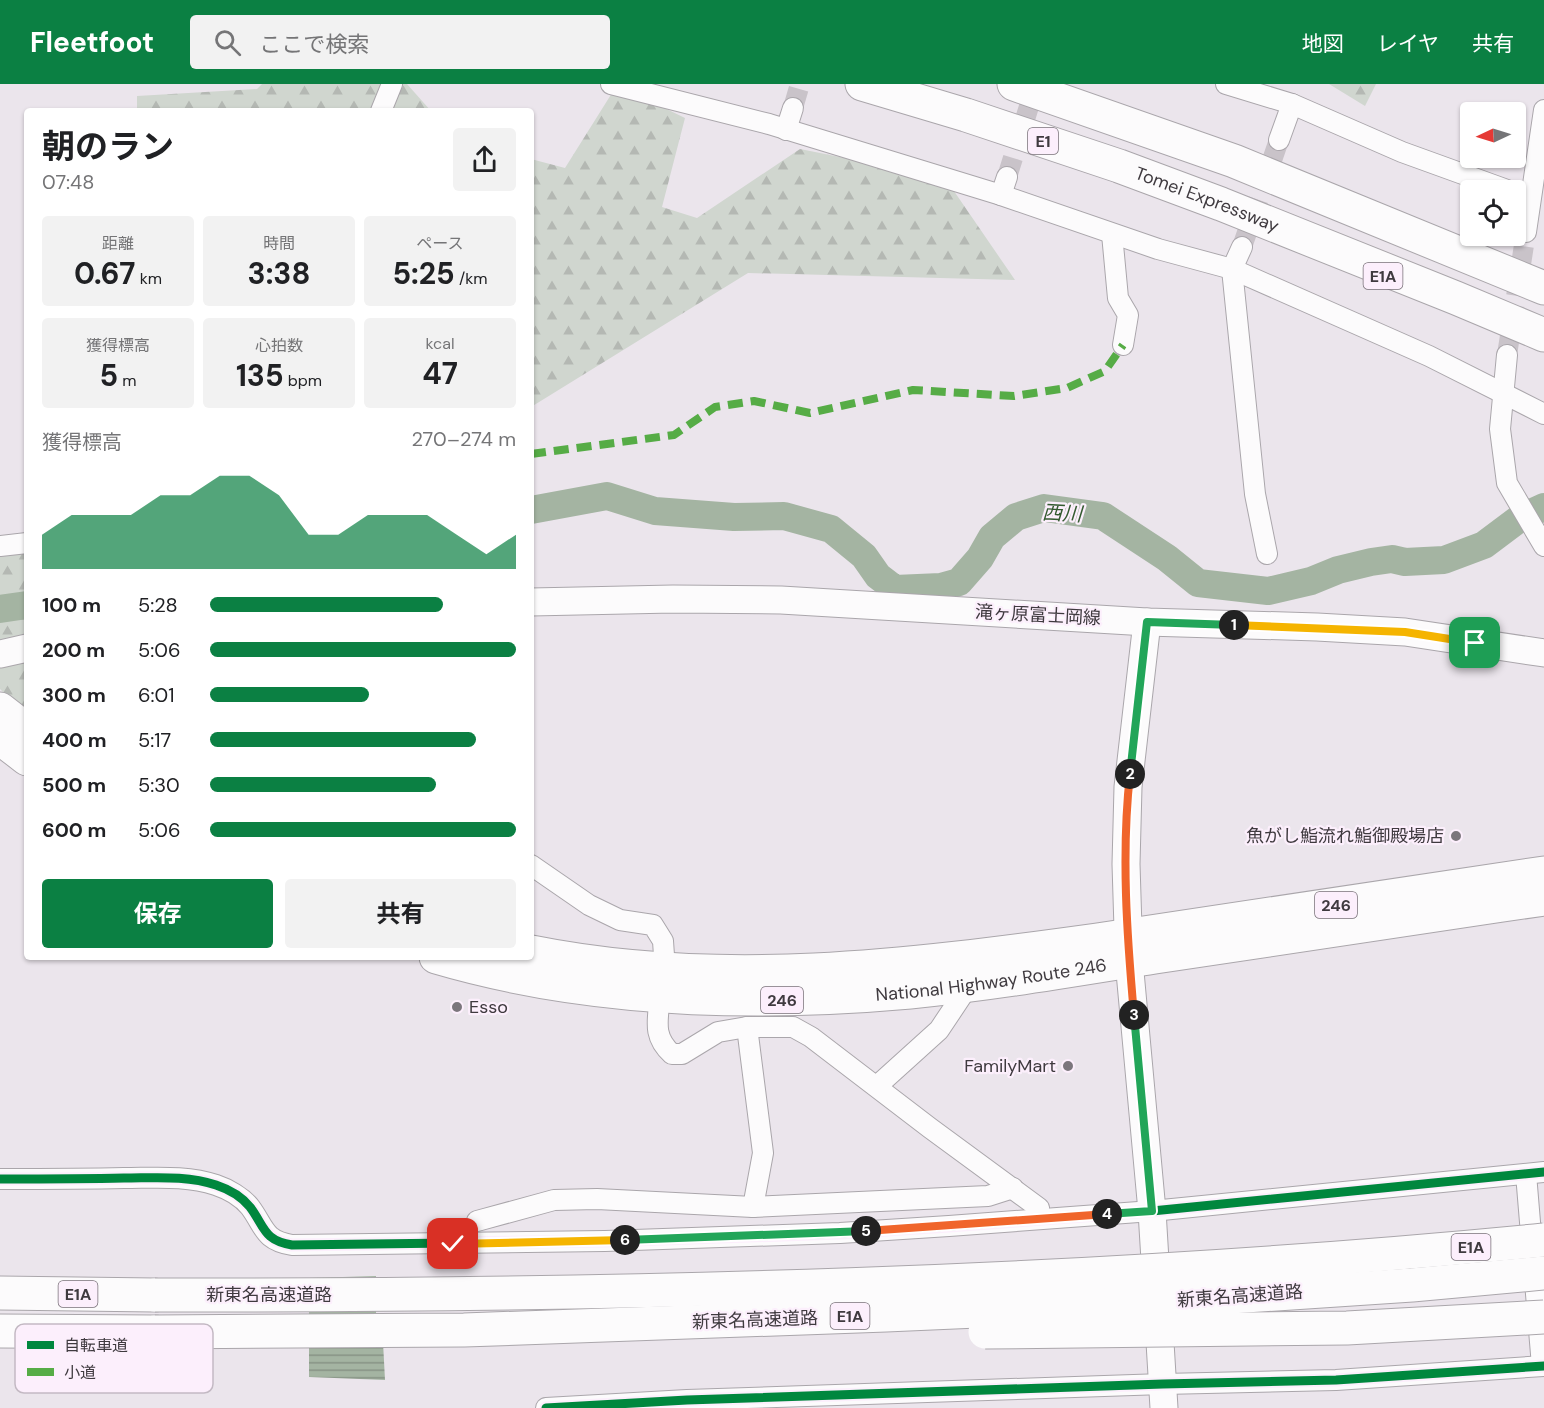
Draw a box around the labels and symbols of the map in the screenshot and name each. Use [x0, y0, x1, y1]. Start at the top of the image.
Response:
north arrow [1460, 102, 1526, 168]
road number: E1 [1028, 128, 1058, 154]
street label: Tomei Expressway [1132, 161, 1283, 238]
road number: E1A [1364, 263, 1402, 289]
water label: 西川 [1041, 499, 1085, 527]
street label: 滝ヶ原富士岡線 [974, 600, 1102, 630]
pin: 1 [1219, 610, 1249, 640]
pin [1449, 617, 1500, 668]
pin: 2 [1115, 759, 1145, 789]
place label: 魚がし鮨流れ鮨御殿場店 [1246, 824, 1444, 848]
marker: 魚がし鮨流れ鮨御殿場店 [1449, 829, 1463, 843]
road number: 246 [1315, 892, 1357, 918]
street label: National Highway Route 246 [875, 953, 1108, 1007]
road number: 246 [761, 987, 803, 1013]
place label: Esso [469, 995, 508, 1019]
marker: Esso [450, 1000, 464, 1014]
pin: 3 [1119, 1000, 1149, 1030]
place label: FamilyMart [964, 1054, 1056, 1078]
marker: FamilyMart [1061, 1059, 1075, 1073]
pin: 4 [1092, 1199, 1122, 1229]
pin: 5 [851, 1216, 881, 1246]
pin [427, 1218, 478, 1269]
pin: 6 [610, 1225, 640, 1255]
road number: E1A [1452, 1234, 1490, 1260]
street label: 新東名高速道路 [1176, 1280, 1304, 1312]
road number: E1A [58, 1281, 98, 1307]
street label: 新東名高速道路 [206, 1283, 332, 1307]
road number: E1A [830, 1303, 870, 1329]
street label: 新東名高速道路 [692, 1306, 818, 1334]
legend [15, 1324, 213, 1393]
text: 自転車道 [64, 1335, 128, 1356]
text: 小道 [64, 1362, 96, 1383]

